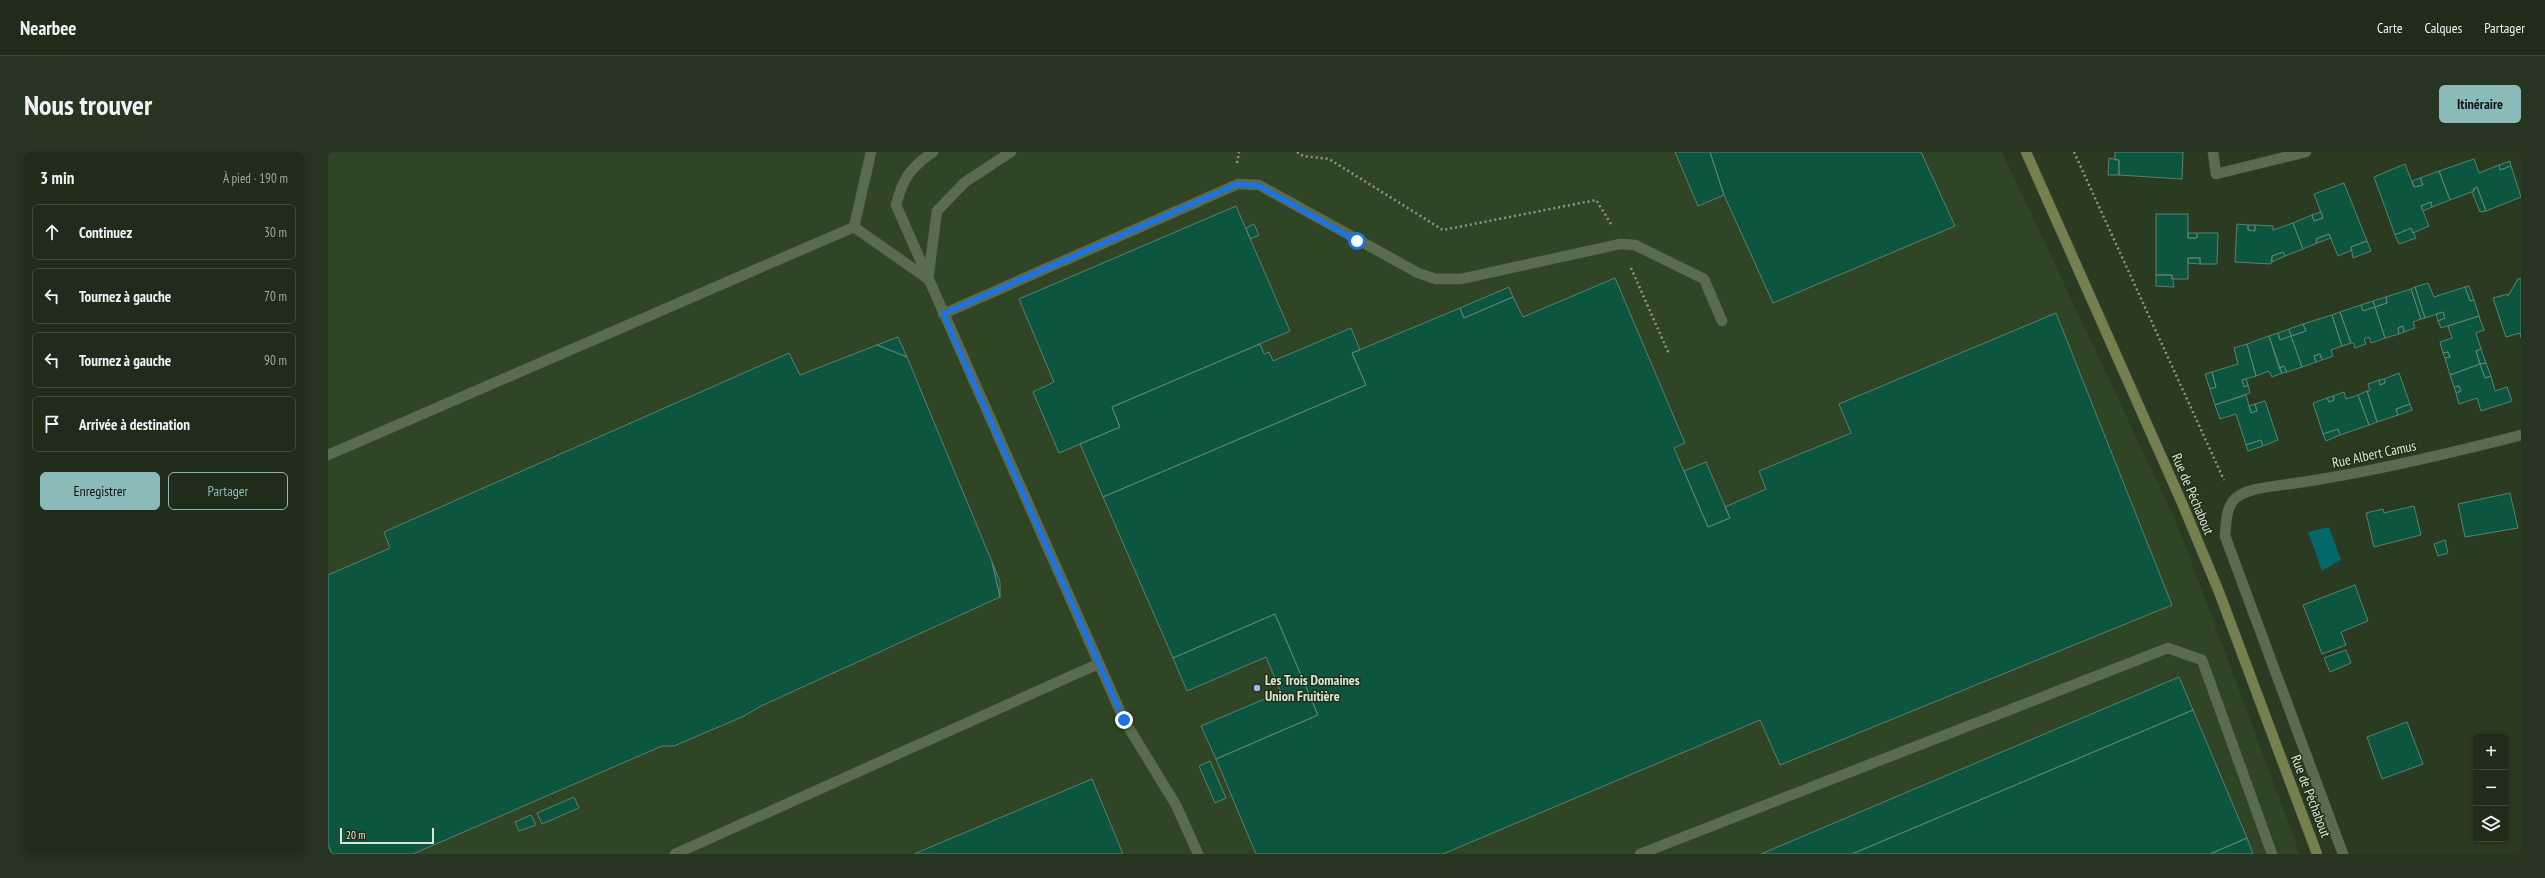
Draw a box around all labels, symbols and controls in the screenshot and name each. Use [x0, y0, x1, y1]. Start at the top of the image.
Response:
text: Nearbee [20, 16, 77, 40]
text: Carte [2377, 19, 2402, 37]
text: Calques [2424, 19, 2462, 37]
text: Partager [2484, 19, 2525, 37]
button: Itinéraire [2439, 85, 2521, 123]
text: Nous trouver [24, 86, 152, 123]
text: 3 min [40, 167, 74, 189]
text: À pied · 190 m [223, 170, 288, 187]
icon: ahead [41, 221, 63, 243]
text: Continuez [79, 223, 132, 242]
text: 30 m [264, 224, 287, 241]
route start [1348, 232, 1366, 250]
icon: left [41, 285, 63, 307]
text: Tournez à gauche [79, 287, 171, 306]
text: 70 m [264, 288, 287, 305]
icon: left [41, 349, 63, 371]
text: Tournez à gauche [79, 351, 171, 370]
text: 90 m [264, 352, 287, 369]
icon: arrive [41, 413, 63, 435]
text: Arrivée à destination [79, 415, 190, 434]
street label: Rue Albert Camus [2330, 436, 2418, 472]
street label: Rue de Péchabout [2168, 451, 2218, 538]
button: Enregistrer [40, 472, 160, 510]
button: Partager [168, 472, 288, 510]
place label: Les Trois Domaines Union Fruitière [1265, 671, 1360, 705]
marker: Les Trois Domaines Union Fruitière [1252, 683, 1262, 693]
route end [1115, 711, 1133, 729]
map controls [2473, 734, 2509, 842]
button: + [2473, 734, 2509, 770]
street label: Rue de Péchabout [2287, 752, 2335, 840]
button: − [2473, 770, 2509, 806]
button: layers [2473, 806, 2509, 842]
scale bar [340, 826, 434, 845]
text: 20 m [346, 828, 365, 842]

